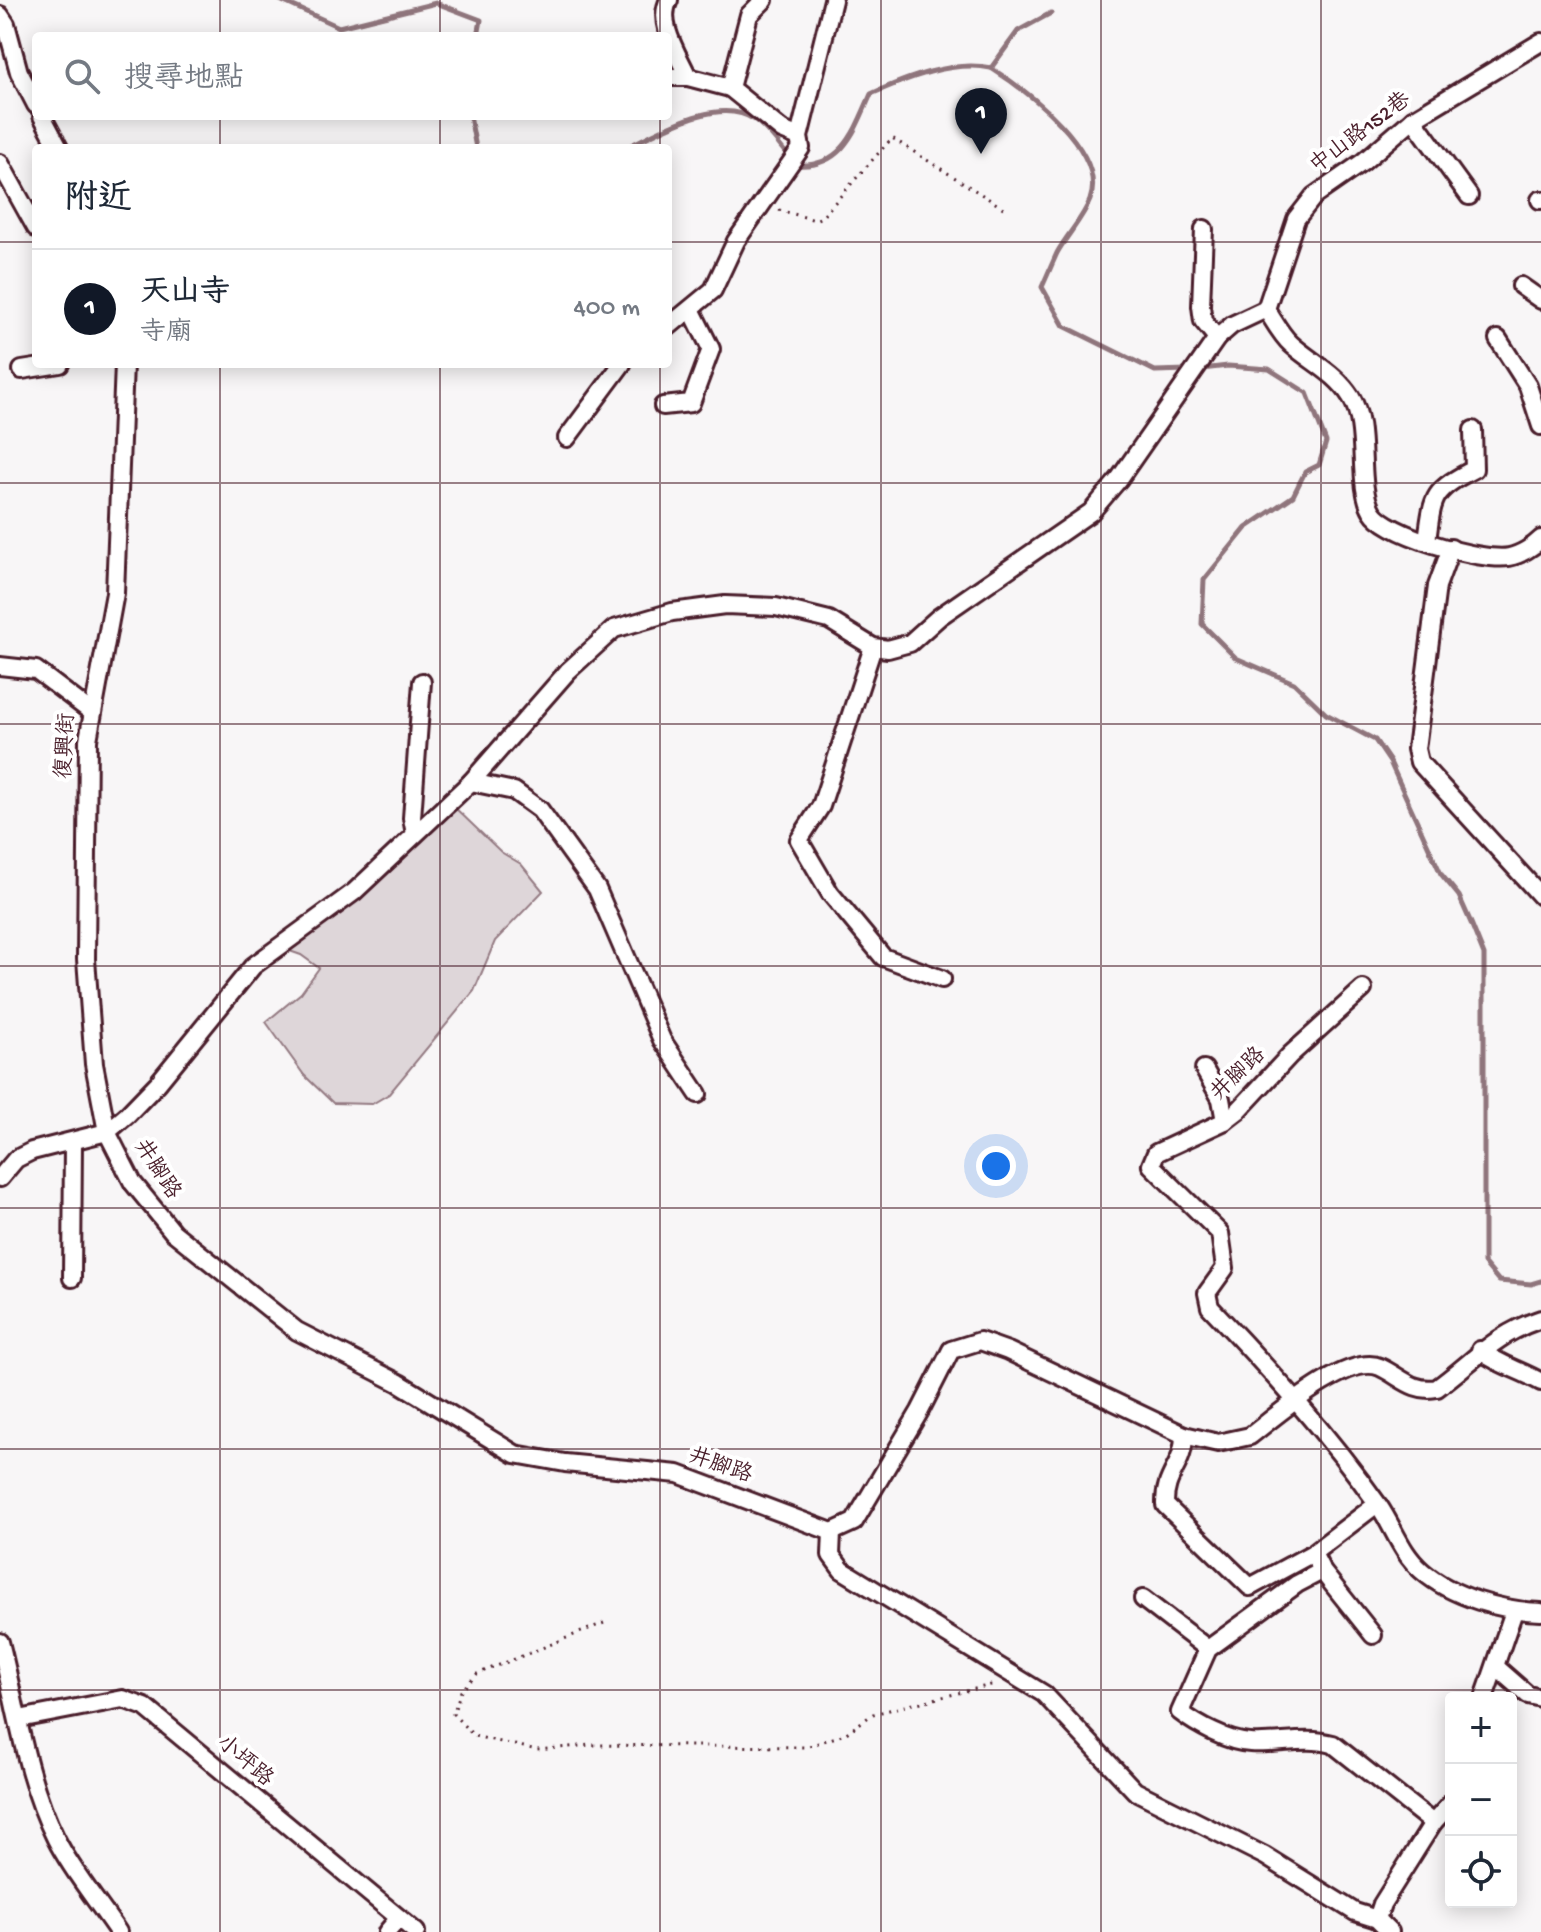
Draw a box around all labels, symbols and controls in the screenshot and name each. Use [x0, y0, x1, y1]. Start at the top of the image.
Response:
search box [32, 32, 672, 120]
icon: search [60, 54, 104, 98]
text: 搜尋地點 [124, 63, 244, 98]
street label: 中山路152巷 [1304, 86, 1416, 180]
pin: 1 [955, 88, 1007, 154]
text: 附近 [64, 181, 132, 221]
text: 天山寺 [140, 277, 230, 312]
text: 1 [85, 294, 95, 325]
text: 400 m [574, 294, 640, 325]
text: 寺廟 [140, 319, 192, 350]
street label: 復興街 [51, 712, 82, 780]
street label: 井腳路 [1205, 1041, 1272, 1107]
street label: 井腳路 [127, 1134, 187, 1205]
your location [976, 1146, 1016, 1186]
street label: 井腳路 [685, 1442, 756, 1490]
map controls [1445, 1692, 1517, 1908]
button: + [1445, 1692, 1517, 1764]
street label: 小坪路 [210, 1729, 279, 1793]
button: − [1445, 1764, 1517, 1836]
button: locate [1445, 1836, 1517, 1908]

